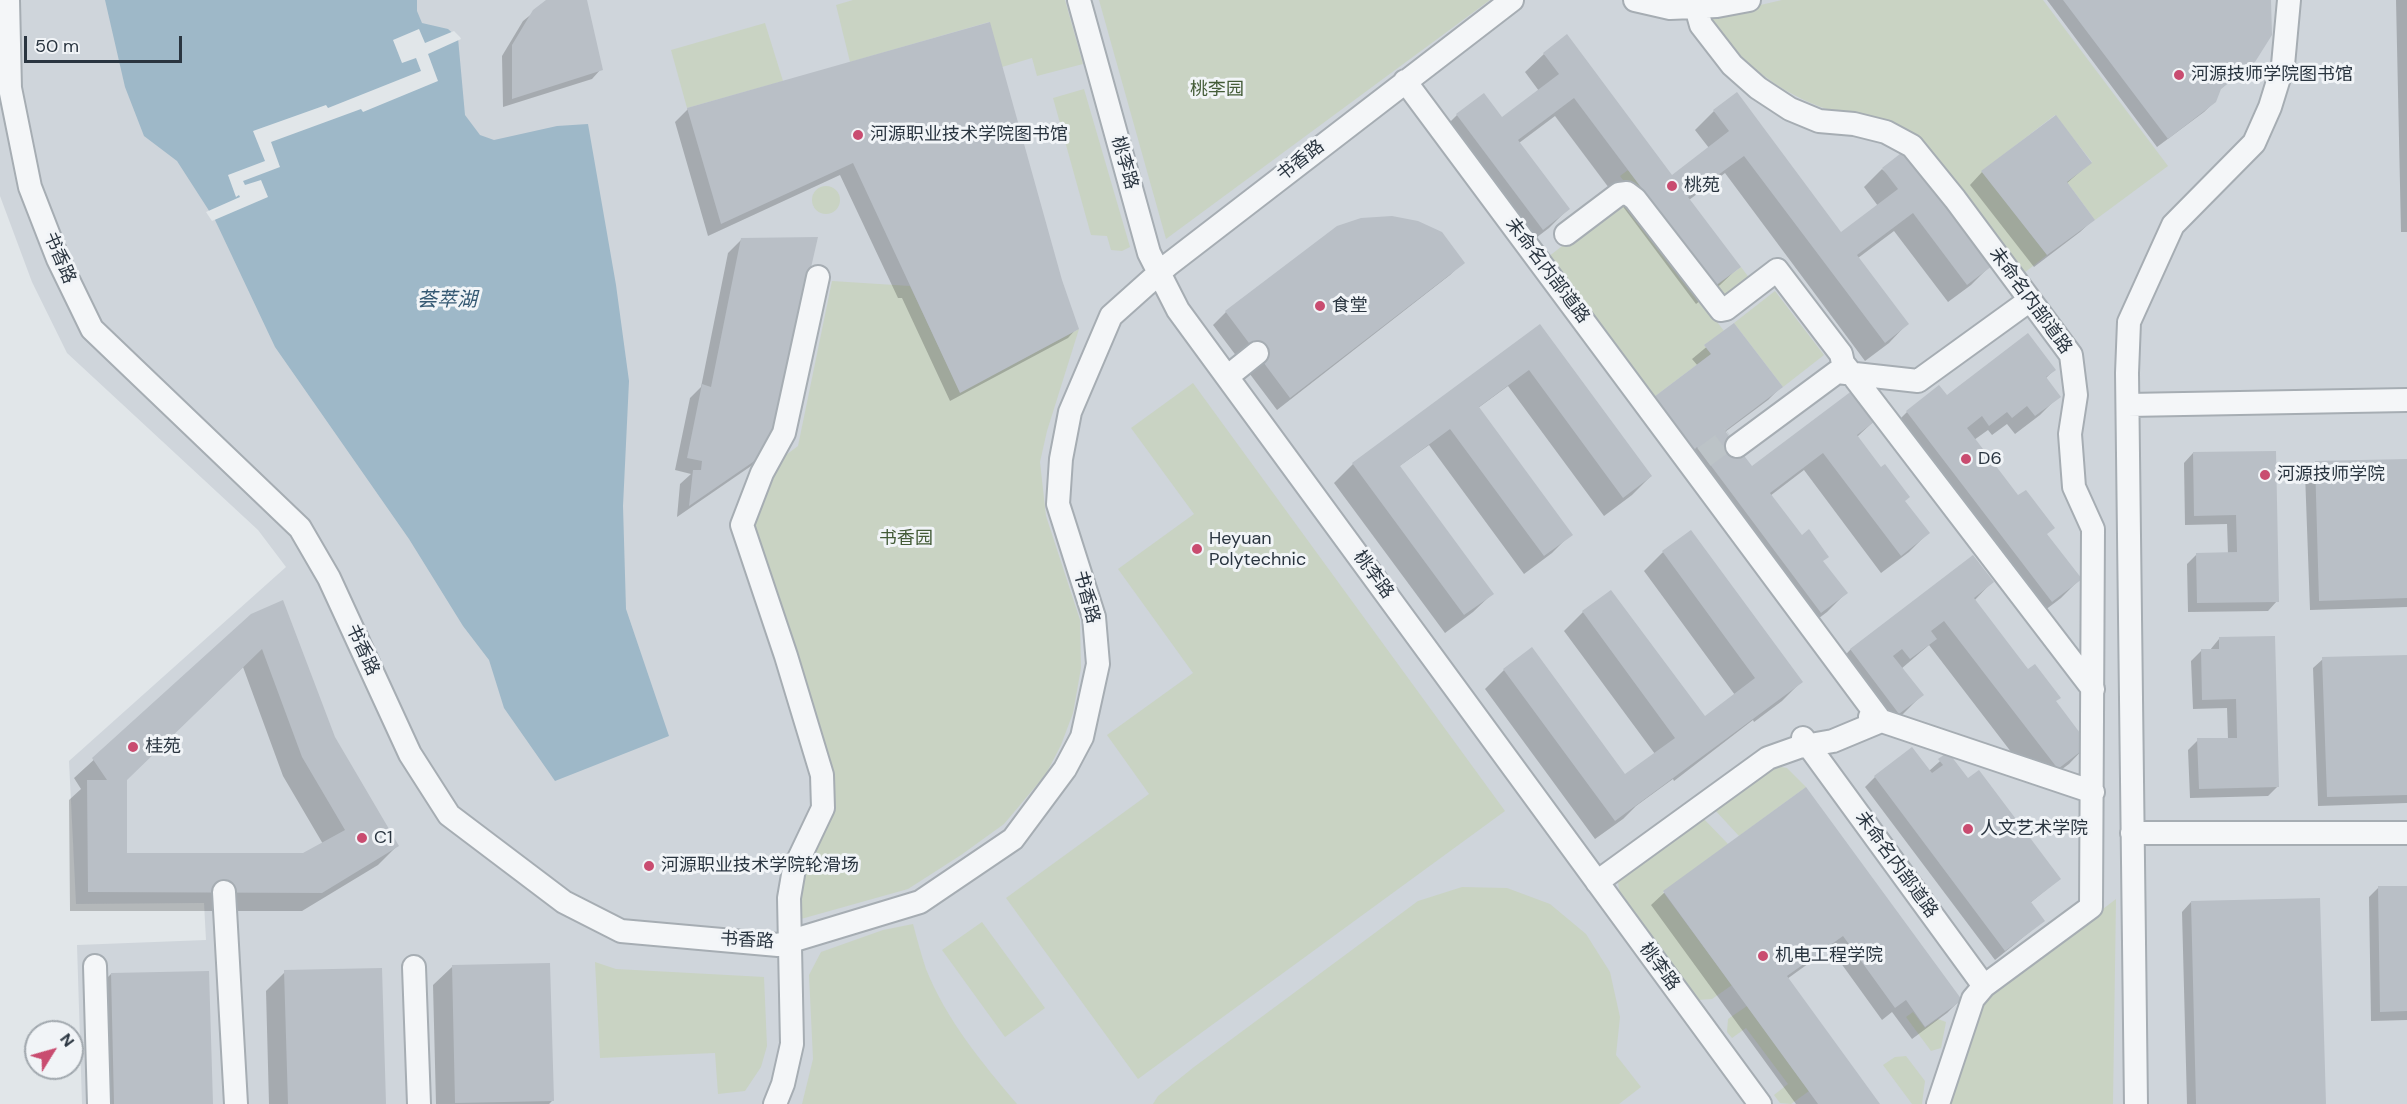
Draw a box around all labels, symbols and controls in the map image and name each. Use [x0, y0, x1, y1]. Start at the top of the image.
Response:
scale bar [27, 24, 184, 62]
text: 50 m [35, 34, 79, 58]
place label: 河源技师学院图书馆 [2191, 64, 2353, 86]
marker: 河源技师学院图书馆 [2172, 68, 2186, 82]
park label: 桃李园 [1190, 79, 1244, 101]
place label: 河源职业技术学院图书馆 [870, 124, 1068, 146]
marker: 河源职业技术学院图书馆 [851, 128, 865, 142]
street label: 桃李路 [1106, 134, 1142, 192]
street label: 书香路 [1273, 136, 1329, 186]
place label: 桃苑 [1684, 175, 1720, 197]
marker: 桃苑 [1665, 179, 1679, 193]
street label: 未命名内部道路 [1500, 214, 1594, 328]
street label: 书香路 [39, 229, 79, 287]
street label: 未命名内部道路 [1984, 244, 2076, 358]
water label: 荟萃湖 [417, 289, 477, 313]
place label: 食堂 [1332, 295, 1368, 317]
marker: 食堂 [1313, 299, 1327, 313]
place label: D6 [1978, 448, 2002, 470]
marker: D6 [1959, 452, 1973, 466]
place label: 河源技师学院 [2277, 464, 2385, 486]
marker: 河源技师学院 [2258, 468, 2272, 482]
park label: 书香园 [879, 528, 933, 550]
place label: Heyuan Polytechnic [1209, 528, 1306, 570]
marker: Heyuan Polytechnic [1190, 542, 1204, 556]
street label: 桃李路 [1348, 547, 1398, 603]
street label: 书香路 [1069, 568, 1103, 626]
street label: 书香路 [341, 621, 383, 679]
place label: 桂苑 [145, 736, 181, 758]
marker: 桂苑 [126, 740, 140, 754]
street label: 未命名内部道路 [1850, 808, 1942, 922]
place label: 人文艺术学院 [1980, 818, 2088, 840]
marker: 人文艺术学院 [1961, 822, 1975, 836]
place label: C1 [374, 827, 393, 849]
marker: C1 [355, 831, 369, 845]
place label: 河源职业技术学院轮滑场 [661, 855, 859, 877]
marker: 河源职业技术学院轮滑场 [642, 859, 656, 873]
street label: 书香路 [719, 929, 775, 953]
street label: 桃李路 [1634, 939, 1684, 995]
place label: 机电工程学院 [1775, 945, 1883, 967]
marker: 机电工程学院 [1756, 949, 1770, 963]
north arrow [24, 1020, 84, 1080]
text: N [55, 1029, 79, 1051]

